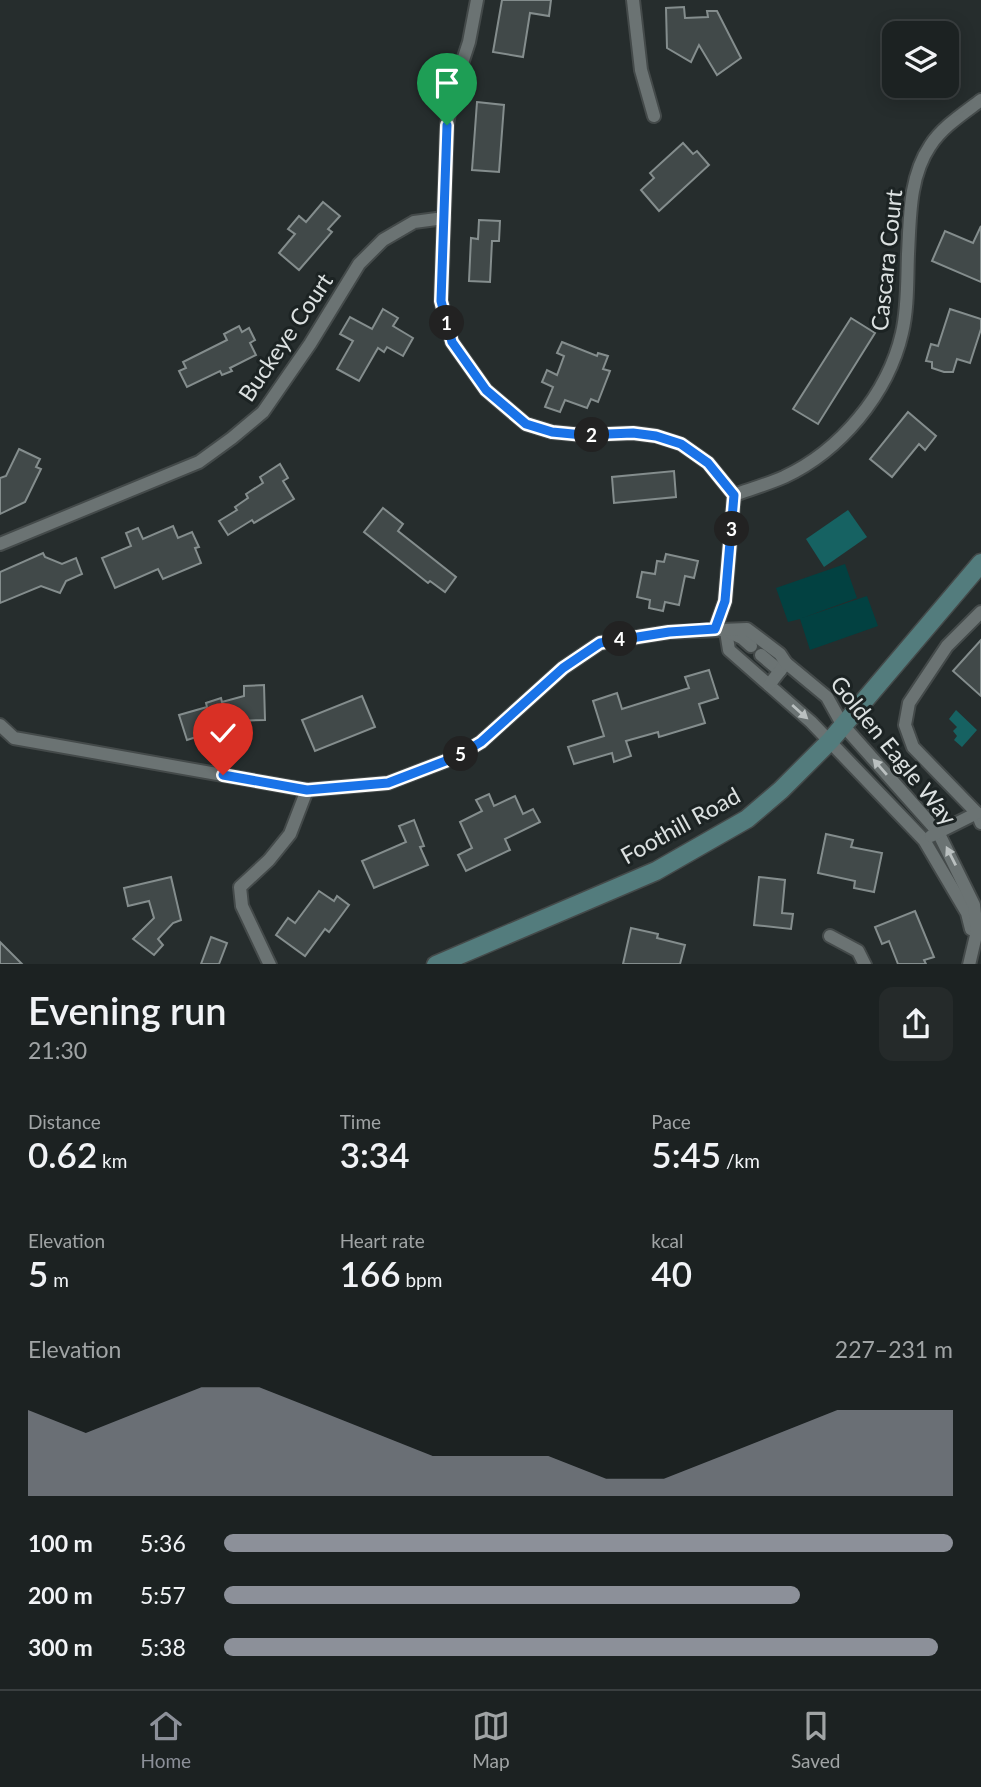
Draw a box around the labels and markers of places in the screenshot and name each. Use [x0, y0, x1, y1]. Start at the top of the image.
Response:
pin [417, 53, 477, 125]
pin: 1 [430, 306, 464, 340]
pin: 2 [574, 418, 610, 452]
pin: 3 [714, 512, 750, 546]
pin: 4 [602, 622, 638, 656]
pin [193, 703, 253, 775]
pin: 5 [444, 736, 478, 772]

